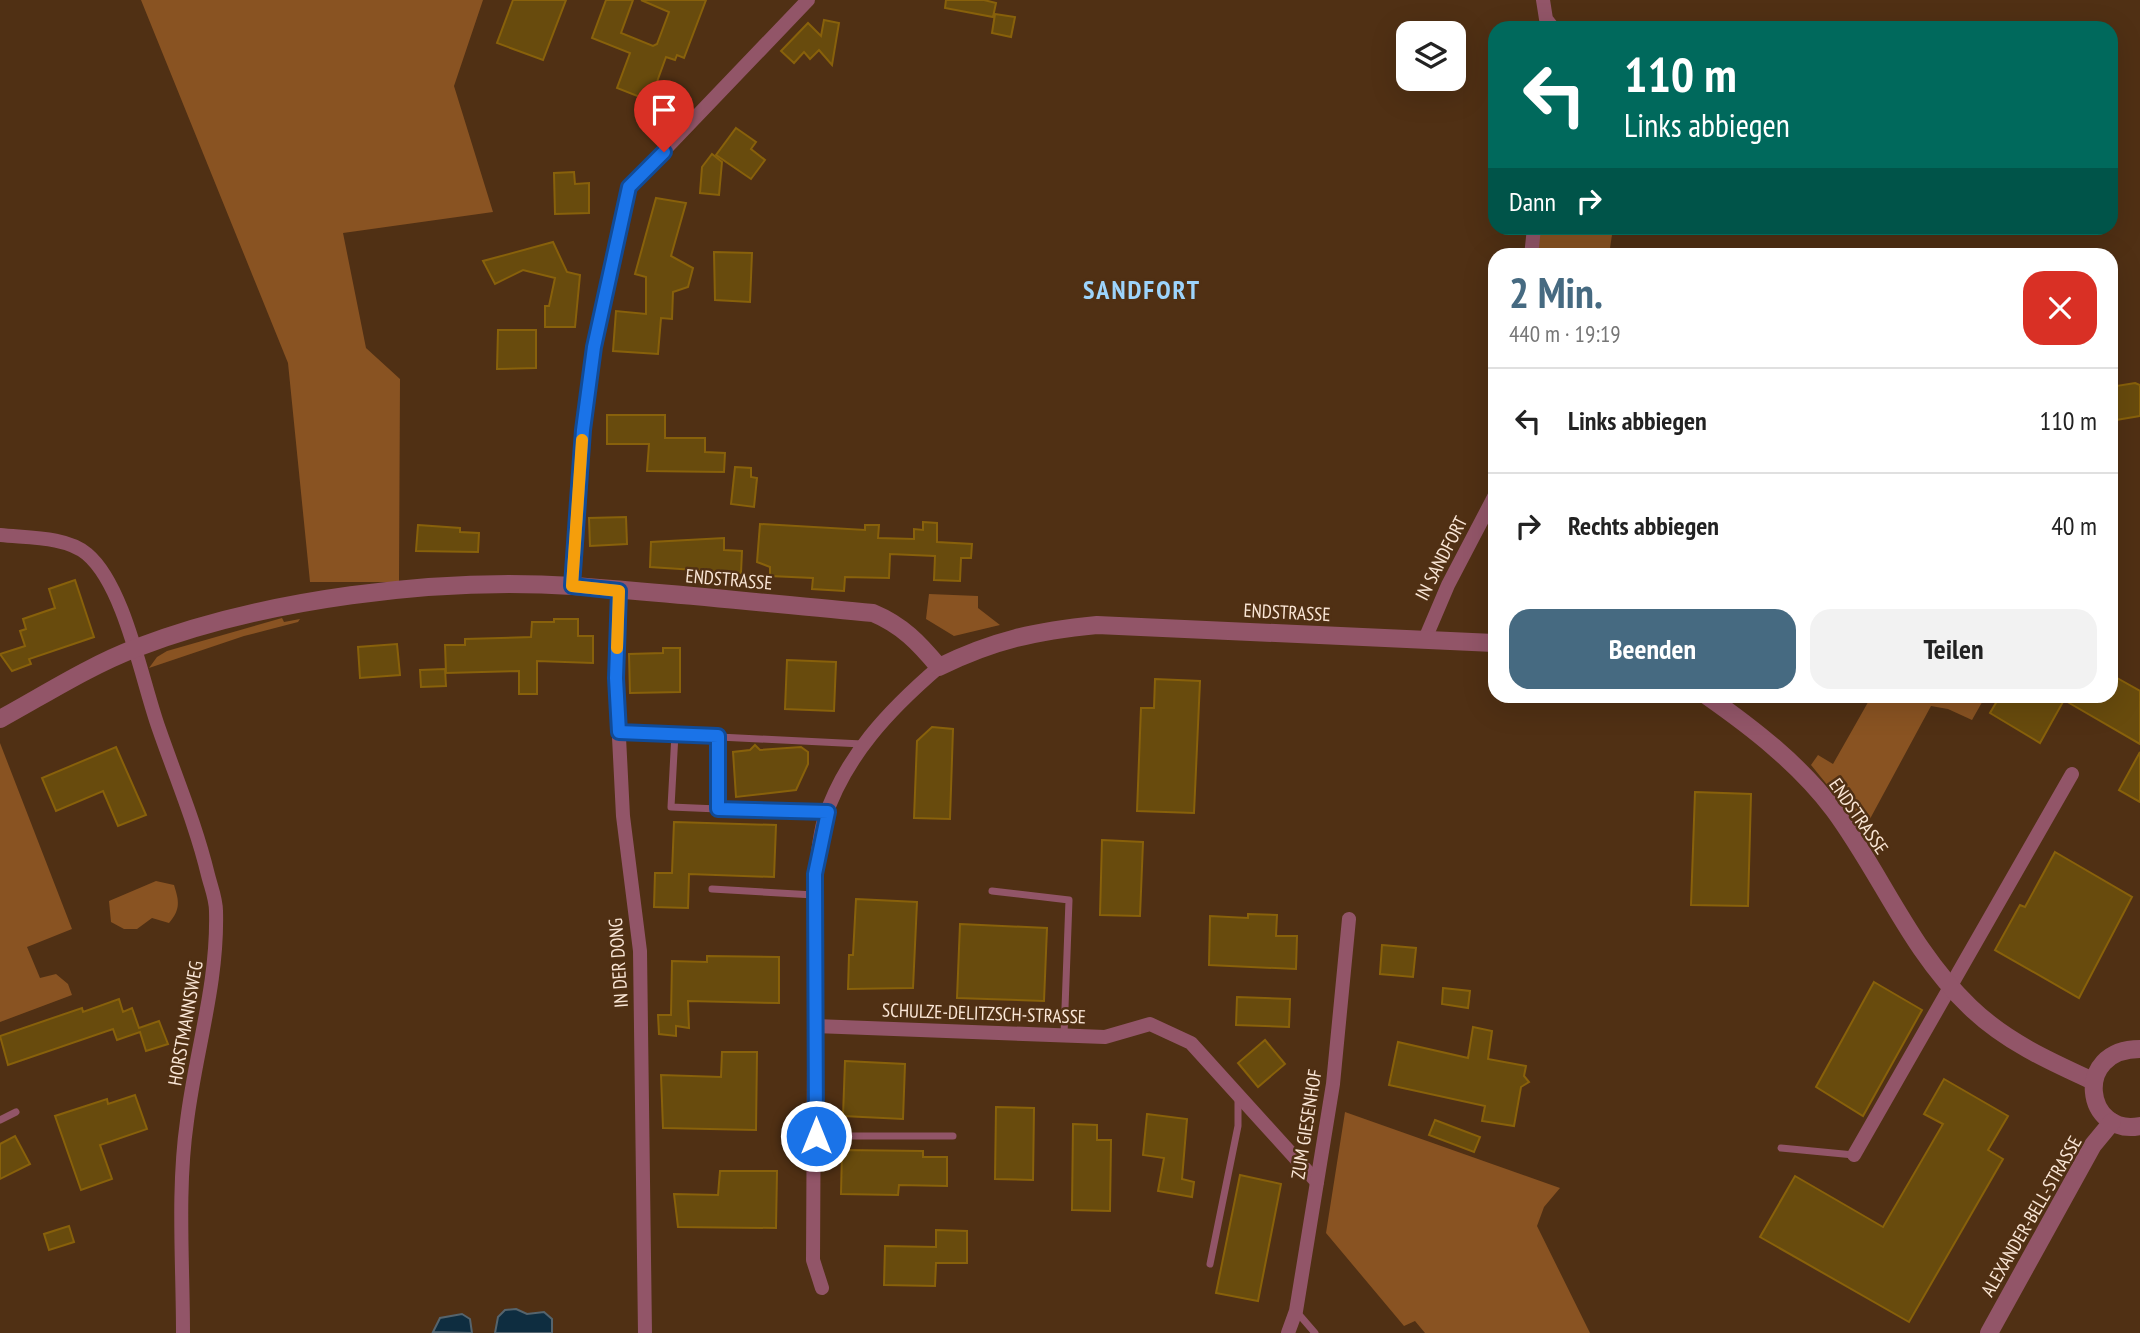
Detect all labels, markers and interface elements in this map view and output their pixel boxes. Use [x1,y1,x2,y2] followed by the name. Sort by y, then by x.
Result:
[1396,21,1466,91] map controls
[1396,21,1466,91] button: layers
[1624,42,1737,106] text: 110 m
[1509,49,1600,140] icon: left
[634,80,694,152] pin
[645,91,683,129] icon: arrive
[1624,104,1790,146] text: Links abbiegen
[1570,182,1608,220] icon: right
[1509,185,1556,218] text: Dann
[1509,265,1603,320] text: 2 Min.
[2023,271,2097,345] button: close
[1083,273,1201,306] district label: SANDFORT
[1509,319,1621,348] text: 440 m · 19:19
[1509,402,1547,440] icon: left
[1568,404,1707,437] text: Links abbiegen
[2039,404,2097,437] text: 110 m
[1509,507,1547,545] icon: right
[1568,509,1719,542] text: Rechts abbiegen
[2051,509,2097,542] text: 40 m
[1410,512,1473,604] street label: IN SANDFORT
[685,563,773,595] street label: ENDSTRASSE
[1243,598,1331,626] street label: ENDSTRASSE
[1509,609,1796,689] button: Beenden
[1810,609,2097,689] button: Teilen
[1824,773,1894,859] street label: ENDSTRASSE
[603,917,633,1009] street label: IN DER DONG
[162,959,208,1087] street label: HORSTMANNSWEG
[882,997,1086,1029] street label: SCHULZE-DELITZSCH-STRASSE
[1285,1067,1327,1181] street label: ZUM GIESENHOF
[779,1099,853,1173] position arrow
[1975,1131,2087,1301] street label: ALEXANDER-BELL-STRASSE

